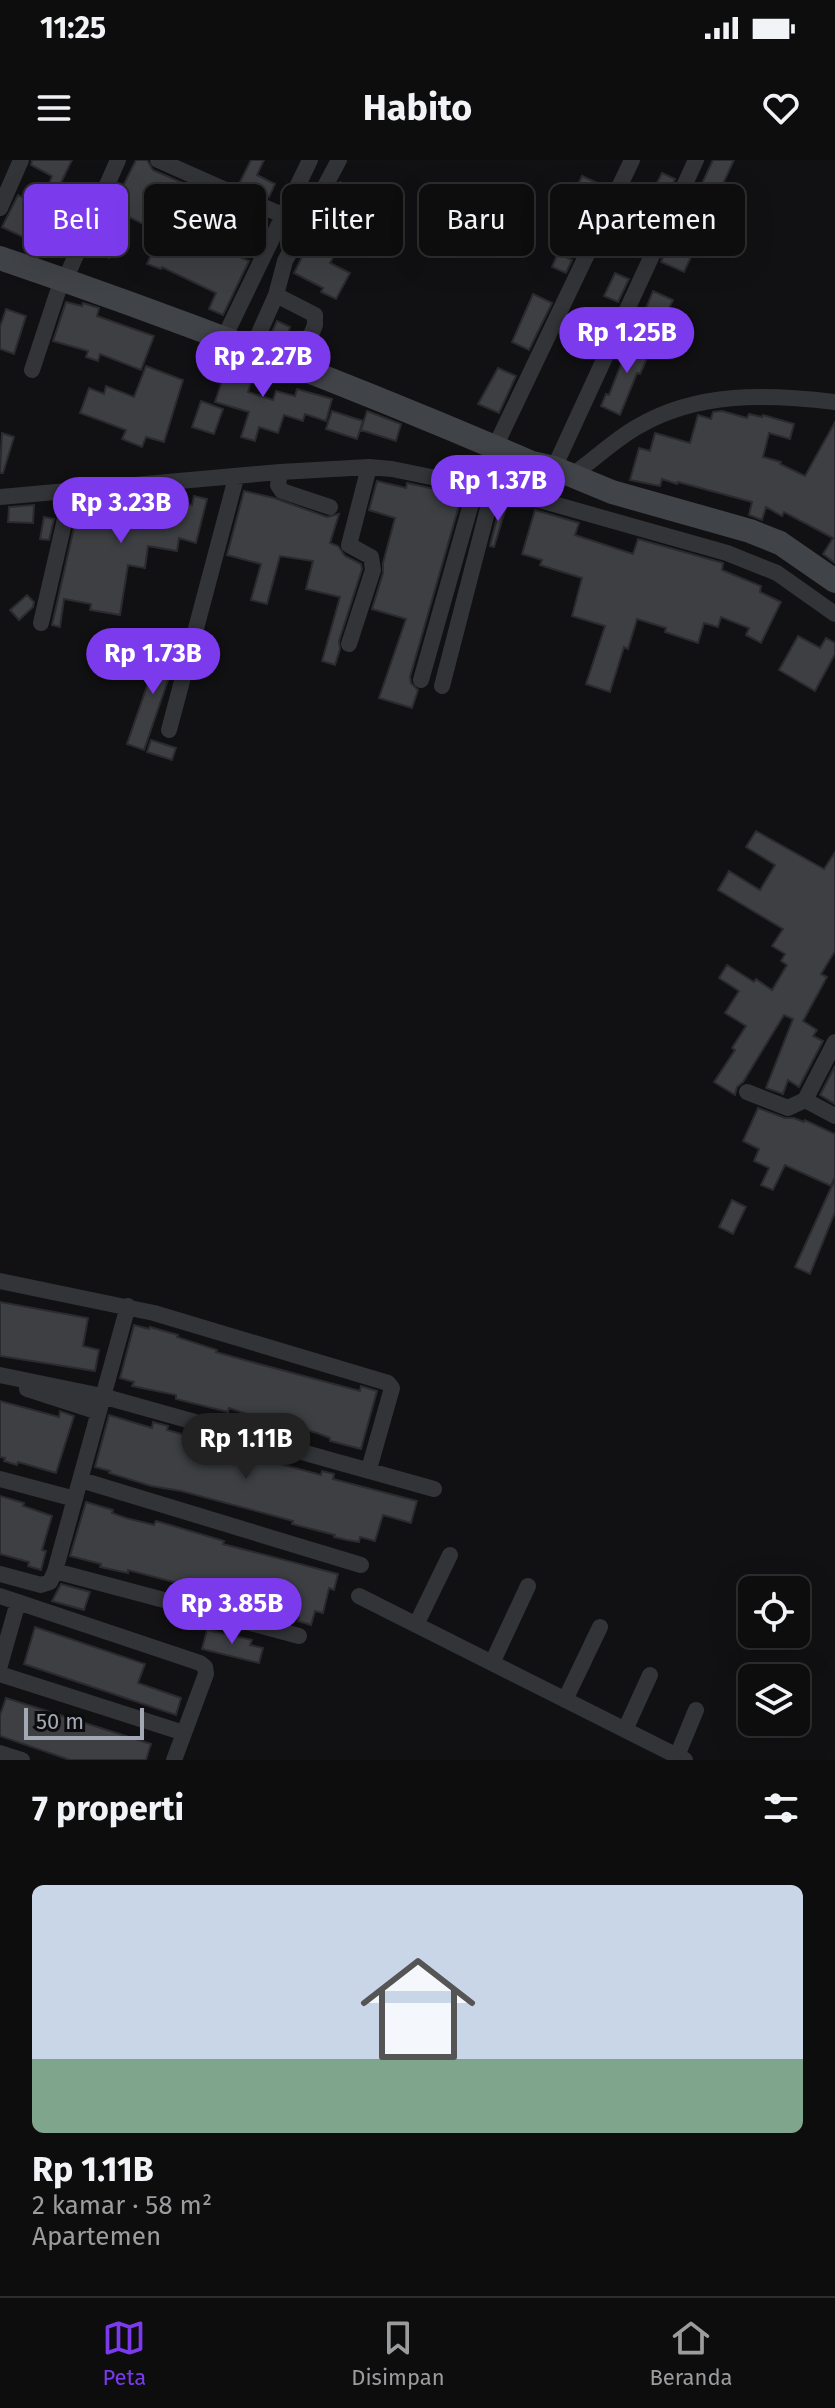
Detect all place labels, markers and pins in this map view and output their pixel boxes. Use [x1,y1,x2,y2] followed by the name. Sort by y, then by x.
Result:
[544,307,710,375] pin: Rp 1.25B
[180,331,346,399] pin: Rp 2.27B
[415,455,581,523] pin: Rp 1.37B
[38,477,204,545] pin: Rp 3.23B
[70,628,236,696] pin: Rp 1.73B
[163,1413,329,1481] pin: Rp 1.11B
[149,1578,315,1646] pin: Rp 3.85B

